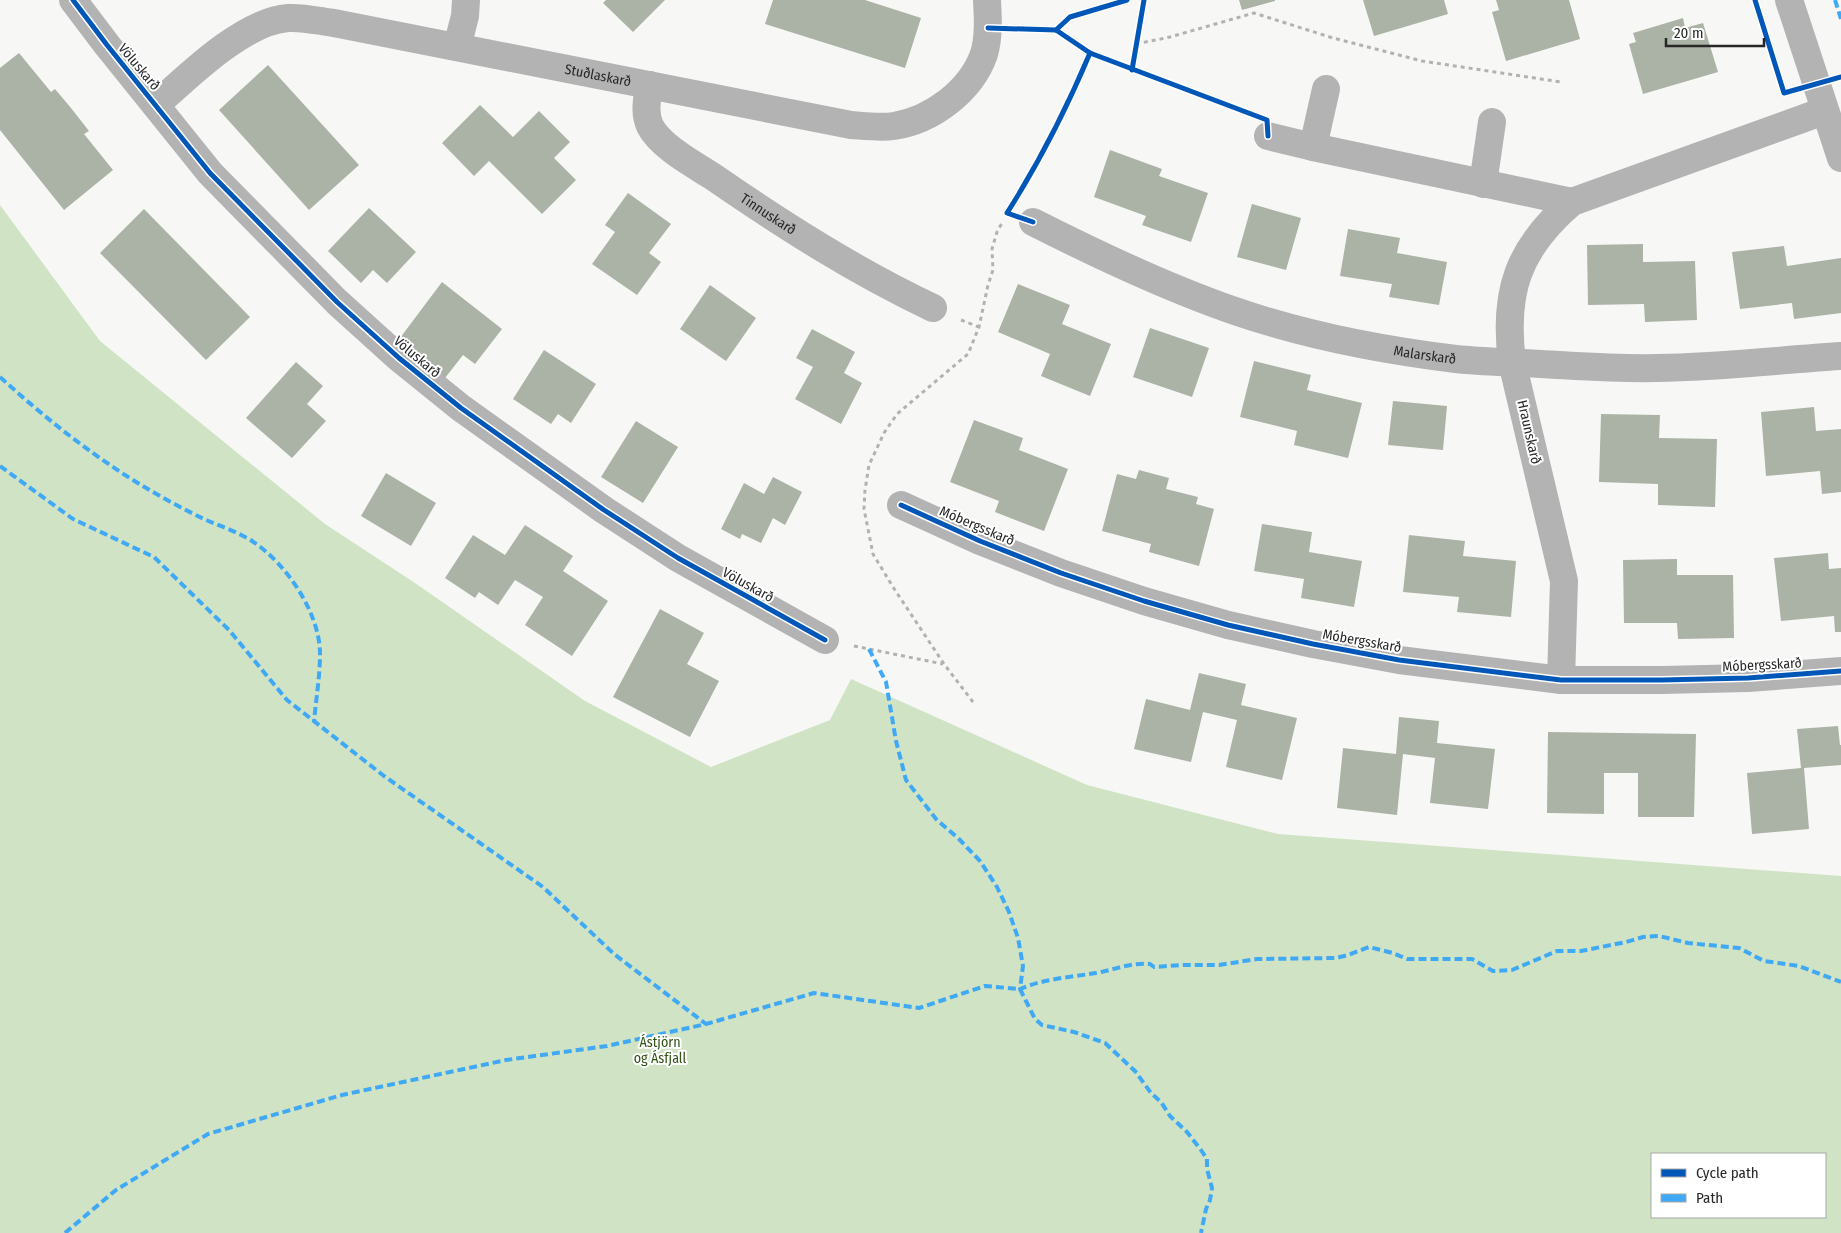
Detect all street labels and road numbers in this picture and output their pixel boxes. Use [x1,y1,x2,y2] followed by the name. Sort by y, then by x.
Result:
[114,40,164,94] street label: Völuskarð
[563,60,633,90] street label: Stuðlaskarð
[737,189,799,238] street label: Tinnuskarð
[390,332,444,382] street label: Völuskarð
[1392,342,1457,367] street label: Malarskarð
[1513,398,1545,466] street label: Hraunskarð
[937,503,1017,549] street label: Móbergsskarð
[719,564,777,606] street label: Völuskarð
[1321,626,1403,656] street label: Móbergsskarð
[1722,654,1802,676] street label: Móbergsskarð

